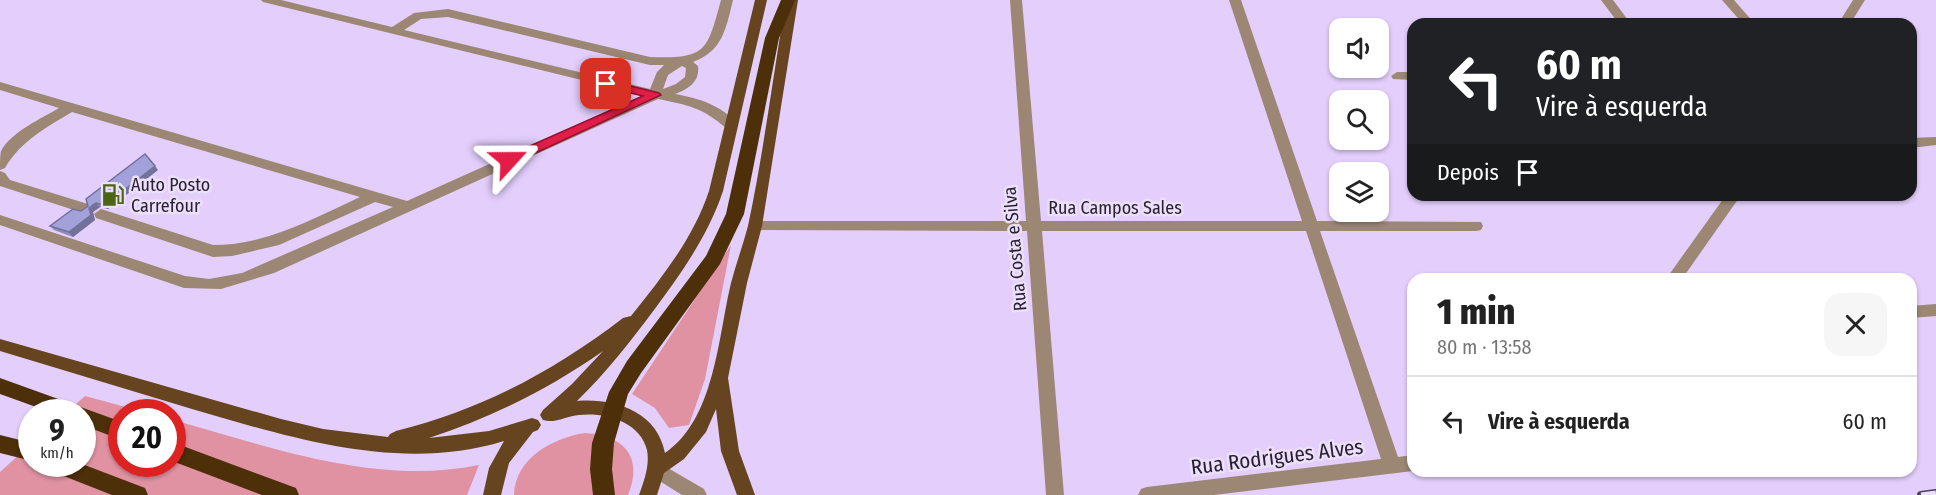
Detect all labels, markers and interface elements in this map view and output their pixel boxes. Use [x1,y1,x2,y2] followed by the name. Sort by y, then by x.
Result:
[1329,18,1389,222] map controls
[1329,18,1389,78] button: sound
[1536,40,1622,90] text: 60 m
[1437,42,1515,120] icon: left
[580,58,631,109] pin
[589,67,622,100] icon: arrive
[1329,90,1389,150] button: search
[1536,91,1708,123] text: Vire à esquerda
[477,128,541,192] position arrow
[1511,156,1544,189] icon: arrive
[1437,159,1499,186] text: Depois
[1329,162,1389,222] button: layers
[131,174,210,217] place label: Auto Posto Carrefour
[100,182,126,208] fuel station icon: Auto Posto Carrefour
[999,186,1031,312] street label: Rua Costa e Silva
[1048,197,1182,219] street label: Rua Campos Sales
[1437,290,1515,334] text: 1 min
[1824,293,1887,356] button: close
[1437,335,1531,359] text: 80 m · 13:58
[108,399,186,477] speed limit sign: 20
[1437,405,1470,438] icon: left
[1488,408,1630,435] text: Vire à esquerda
[1843,408,1887,435] text: 60 m
[49,413,65,449] text: 9
[1189,434,1365,480] street label: Rua Rodrigues Alves
[40,444,74,462] text: km/h

